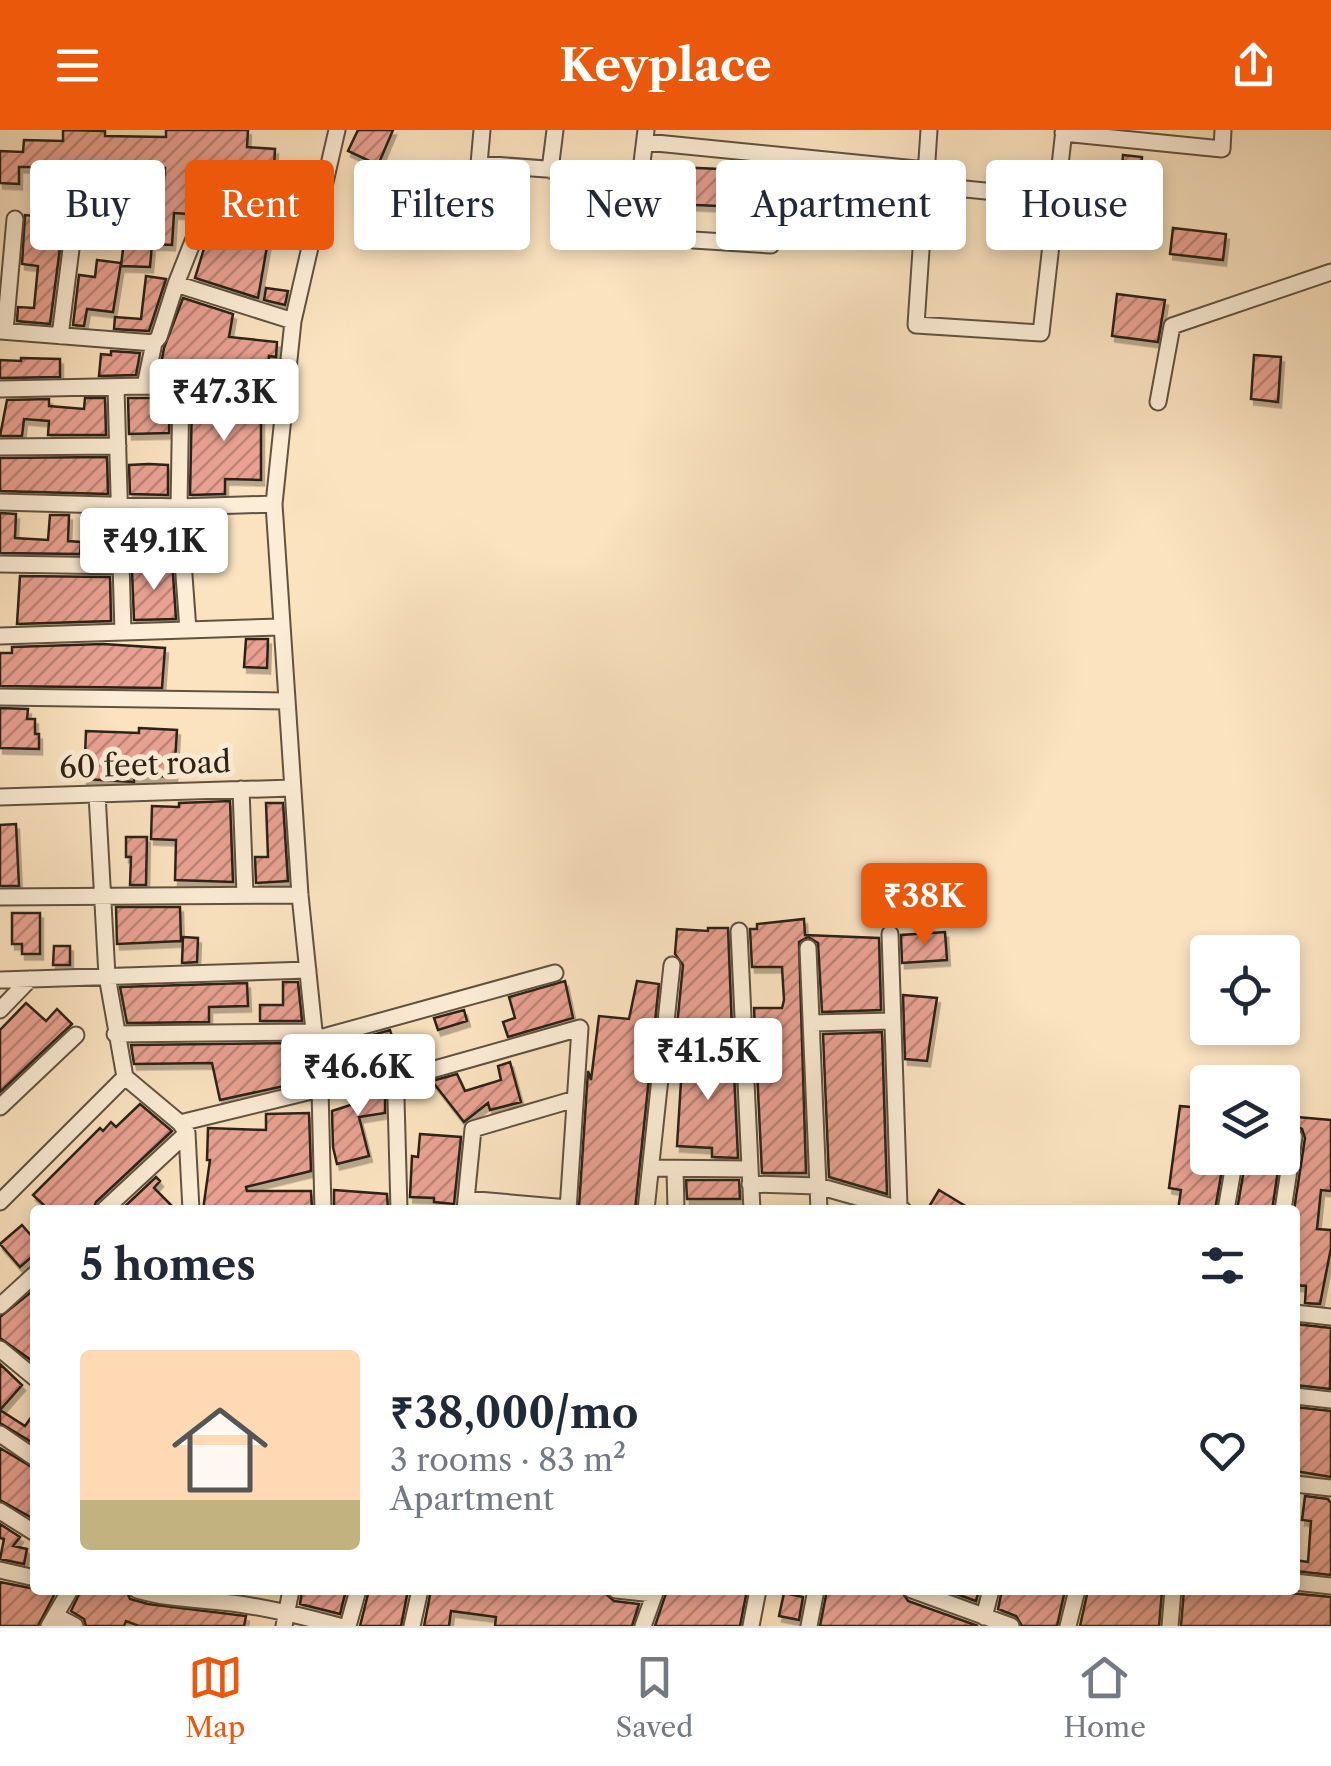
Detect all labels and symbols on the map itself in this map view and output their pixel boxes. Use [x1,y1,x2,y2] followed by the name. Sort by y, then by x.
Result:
[143,359,305,444] pin: ₹47.3K
[73,508,235,593] pin: ₹49.1K
[58,743,232,786] street label: 60 feet road
[865,863,983,948] pin: ₹38K
[627,1018,789,1103] pin: ₹41.5K
[277,1034,439,1119] pin: ₹46.6K

